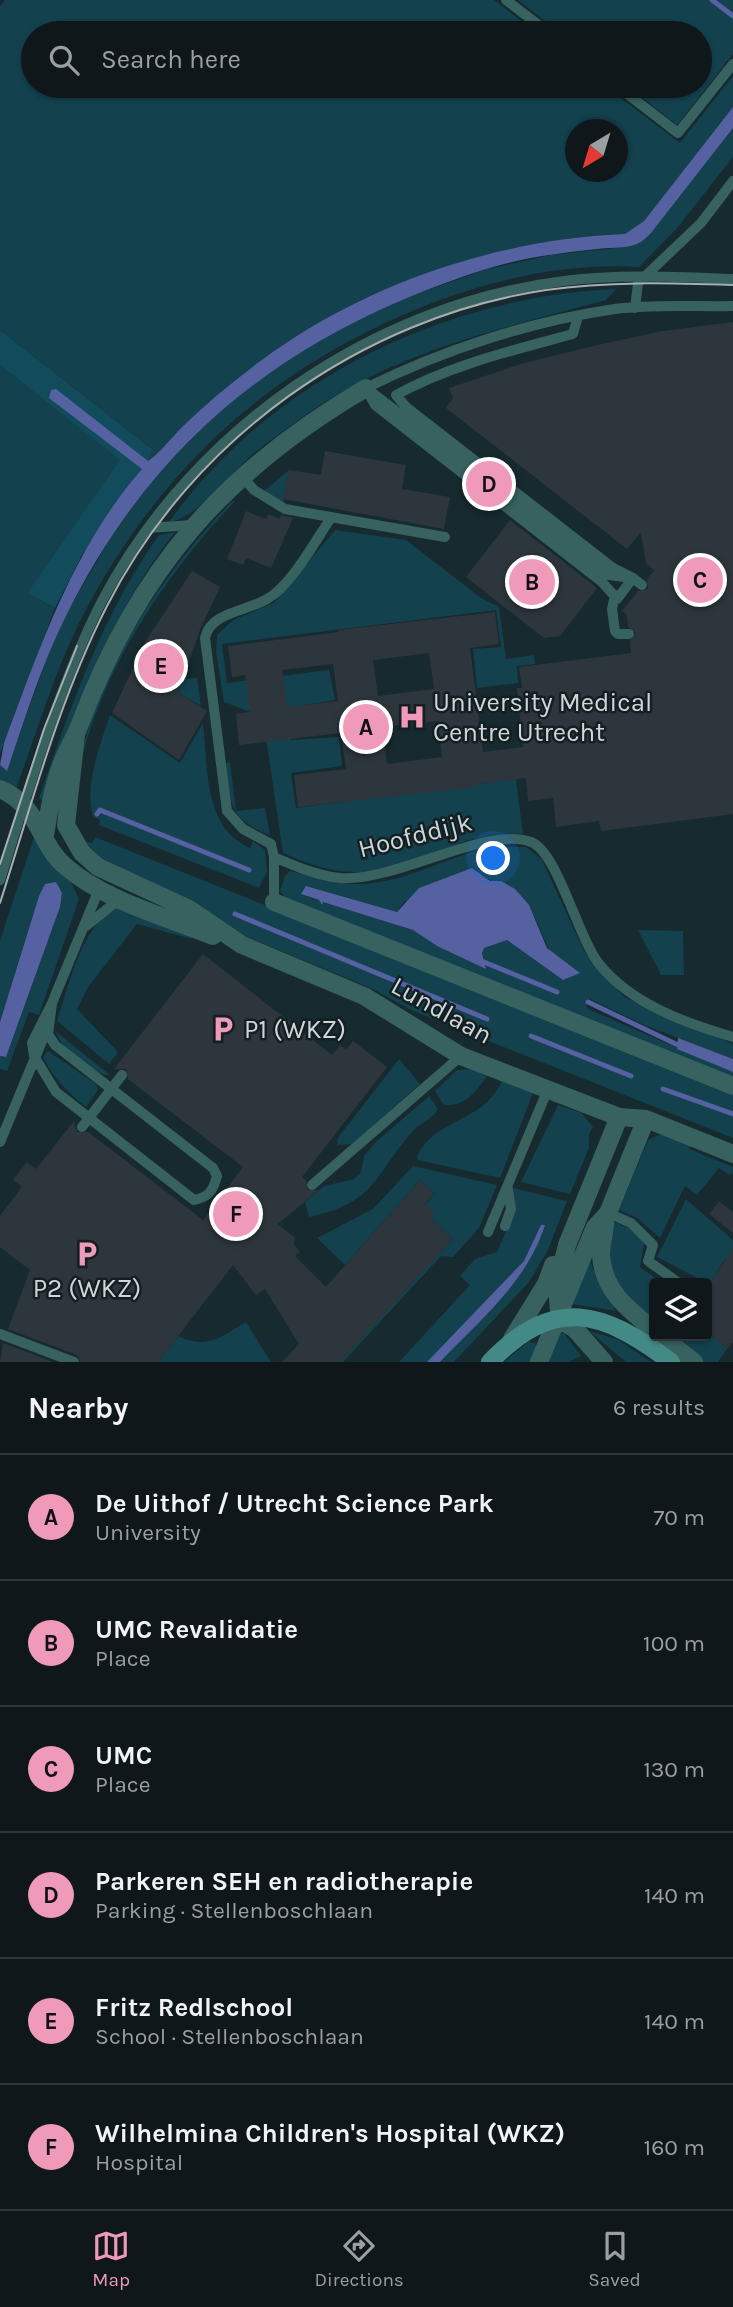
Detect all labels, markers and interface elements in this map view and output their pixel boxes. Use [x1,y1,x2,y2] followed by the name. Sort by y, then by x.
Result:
[21,21,712,98] search box
[45,41,83,79] icon: search
[101,44,241,75] text: Search here
[565,119,628,182] north arrow
[466,458,512,510] pin: D
[677,554,723,606] pin: C
[509,556,555,608] pin: B
[138,640,184,692] pin: E
[433,687,652,748] place label: University Medical Centre Utrecht
[343,701,389,753] pin: A
[397,702,427,732] hospital icon: University Medical Centre Utrecht
[355,806,475,865] street label: Hoofddijk
[476,841,510,875] your location
[386,970,498,1051] street label: Lundlaan
[208,1014,238,1044] parking icon: P1 (WKZ)
[244,1014,346,1045] place label: P1 (WKZ)
[213,1188,259,1240] pin: F
[72,1239,102,1269] parking icon: P2 (WKZ)
[33,1273,141,1304] place label: P2 (WKZ)
[649,1278,712,1341] map controls
[649,1278,712,1341] button: layers
[28,1390,128,1426] text: Nearby
[613,1394,705,1421] text: 6 results
[95,1488,494,1519] text: De Uithof / Utrecht Science Park
[44,1504,58,1531] text: A
[654,1504,705,1531] text: 70 m
[95,1519,201,1546] text: University
[95,1614,298,1645] text: UMC Revalidatie
[44,1630,58,1657] text: B
[643,1630,705,1657] text: 100 m
[95,1645,151,1672] text: Place
[95,1740,152,1771] text: UMC
[44,1756,58,1783] text: C
[643,1756,705,1783] text: 130 m
[95,1771,151,1798] text: Place
[95,1866,473,1897] text: Parkeren SEH en radiotherapie
[43,1882,59,1909] text: D
[644,1882,705,1909] text: 140 m
[95,1897,373,1924] text: Parking · Stellenboschlaan
[95,1992,293,2023] text: Fritz Redlschool
[44,2008,58,2035] text: E
[644,2008,705,2035] text: 140 m
[95,2023,364,2050] text: School · Stellenboschlaan
[95,2118,565,2149] text: Wilhelmina Children's Hospital (WKZ)
[45,2134,57,2161] text: F
[644,2134,705,2161] text: 160 m
[95,2149,183,2176] text: Hospital
[92,2227,130,2291] tab: Map
[315,2227,404,2291] tab: Directions
[588,2227,641,2291] tab: Saved

